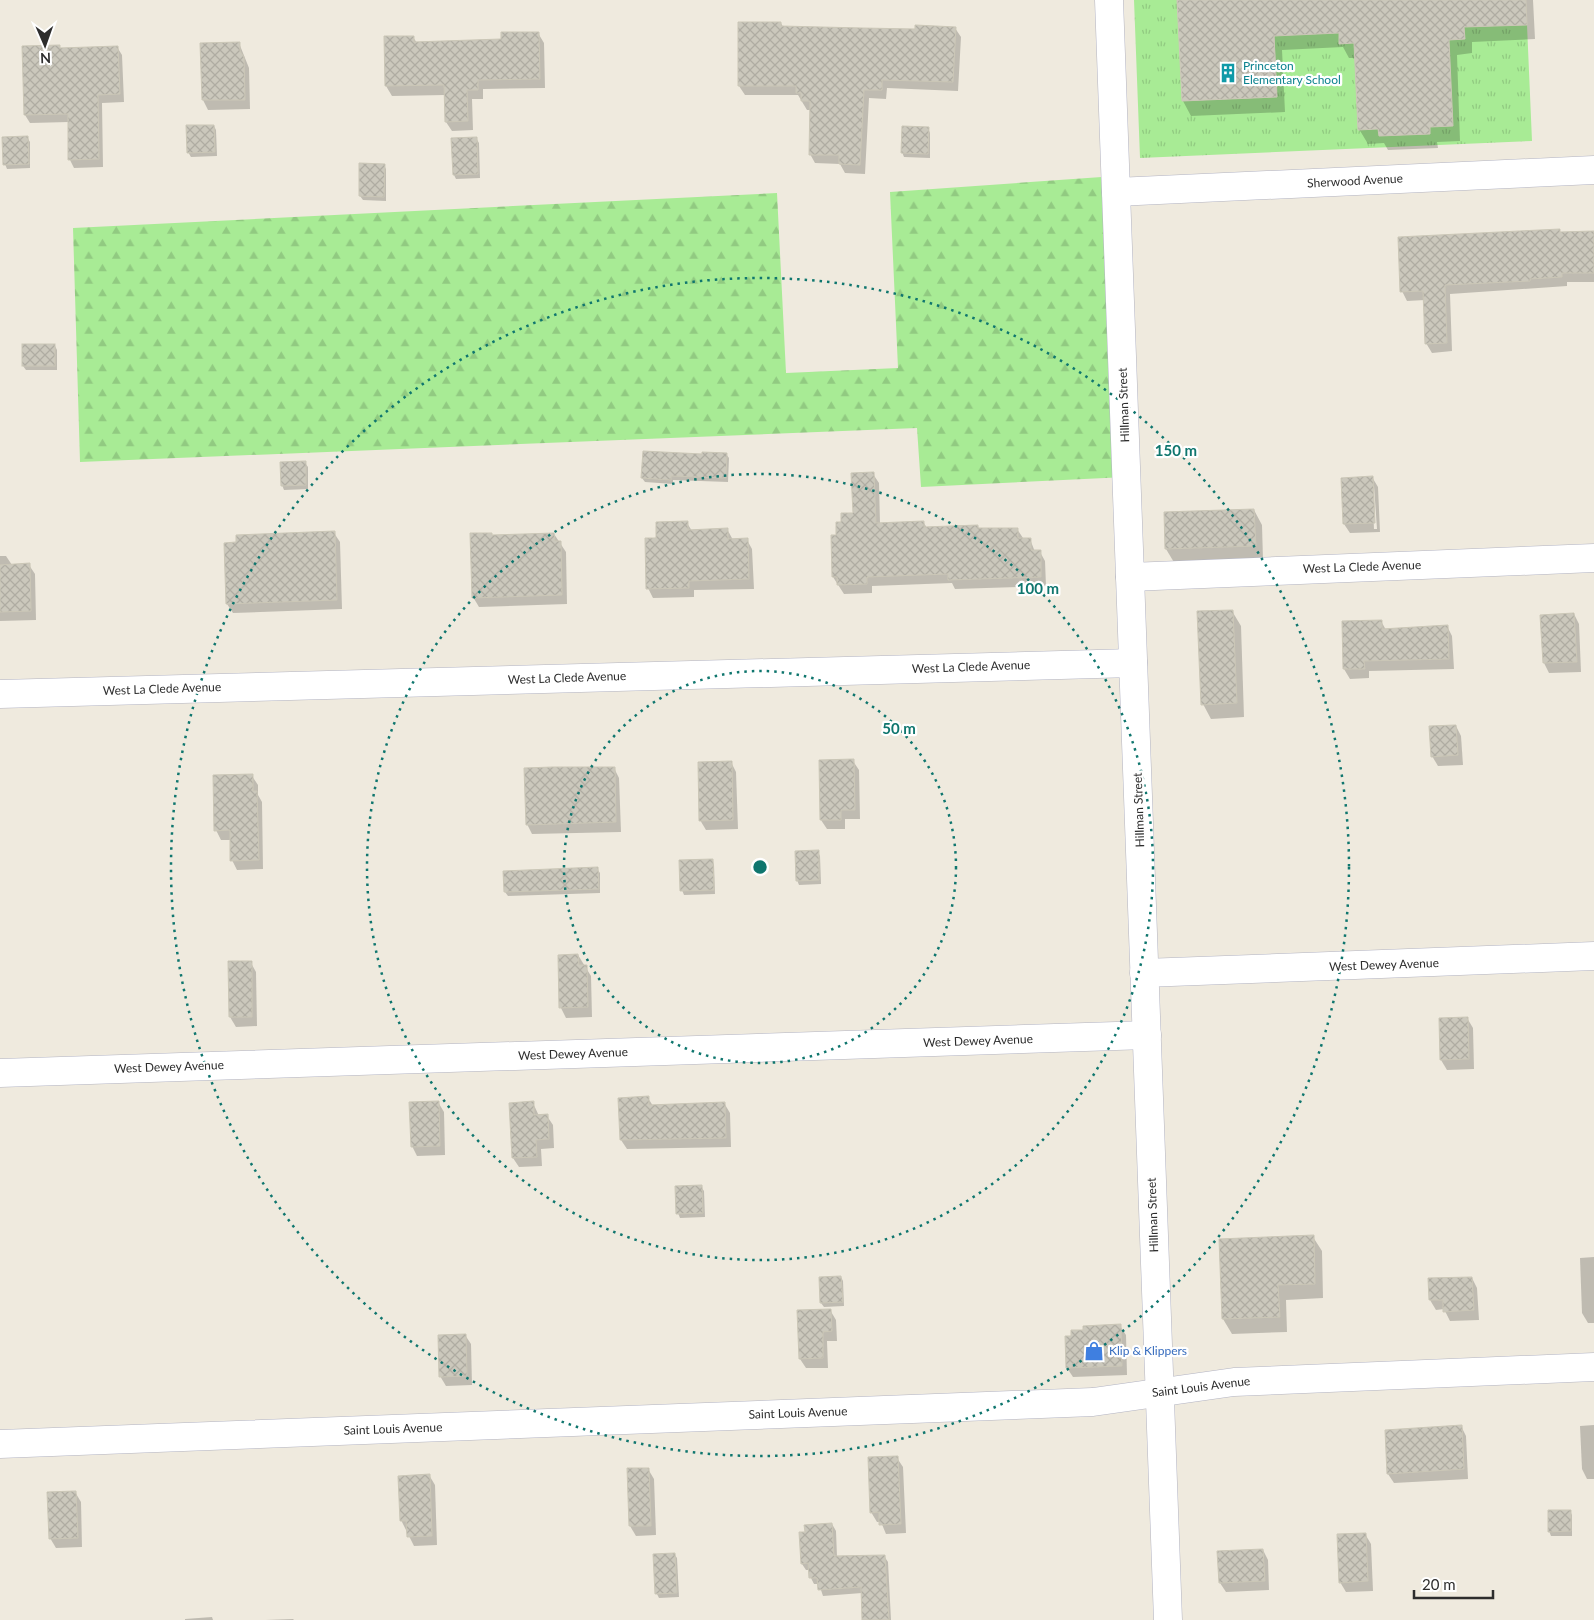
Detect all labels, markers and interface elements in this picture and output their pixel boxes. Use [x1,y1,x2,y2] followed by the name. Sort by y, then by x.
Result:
[20,20,70,70] north arrow
[40,50,51,67] text: N
[1243,58,1341,87] place label: Princeton Elementary School
[1217,62,1239,84] building icon: Princeton Elementary School
[1307,171,1403,190] street label: Sherwood Avenue
[1115,367,1132,443] street label: Hillman Street
[1155,441,1197,459] text: 150 m
[1303,557,1421,576] street label: West La Clede Avenue
[1017,579,1059,597] text: 100 m
[912,657,1030,676] street label: West La Clede Avenue
[508,668,626,687] street label: West La Clede Avenue
[103,679,221,698] street label: West La Clede Avenue
[882,719,916,737] text: 50 m
[1130,772,1147,848] street label: Hillman Street
[751,858,769,876] centre of rings
[1329,955,1439,974] street label: West Dewey Avenue
[923,1031,1033,1050] street label: West Dewey Avenue
[518,1044,628,1063] street label: West Dewey Avenue
[114,1057,224,1076] street label: West Dewey Avenue
[1144,1177,1161,1253] street label: Hillman Street
[1083,1340,1105,1362] shop icon: Klip & Klippers
[1109,1343,1187,1358] place label: Klip & Klippers
[1151,1373,1251,1400] street label: Saint Louis Avenue
[748,1403,848,1422] street label: Saint Louis Avenue
[343,1419,443,1438] street label: Saint Louis Avenue
[1414,1568,1493,1600] scale bar
[1422,1575,1456,1593] text: 20 m

